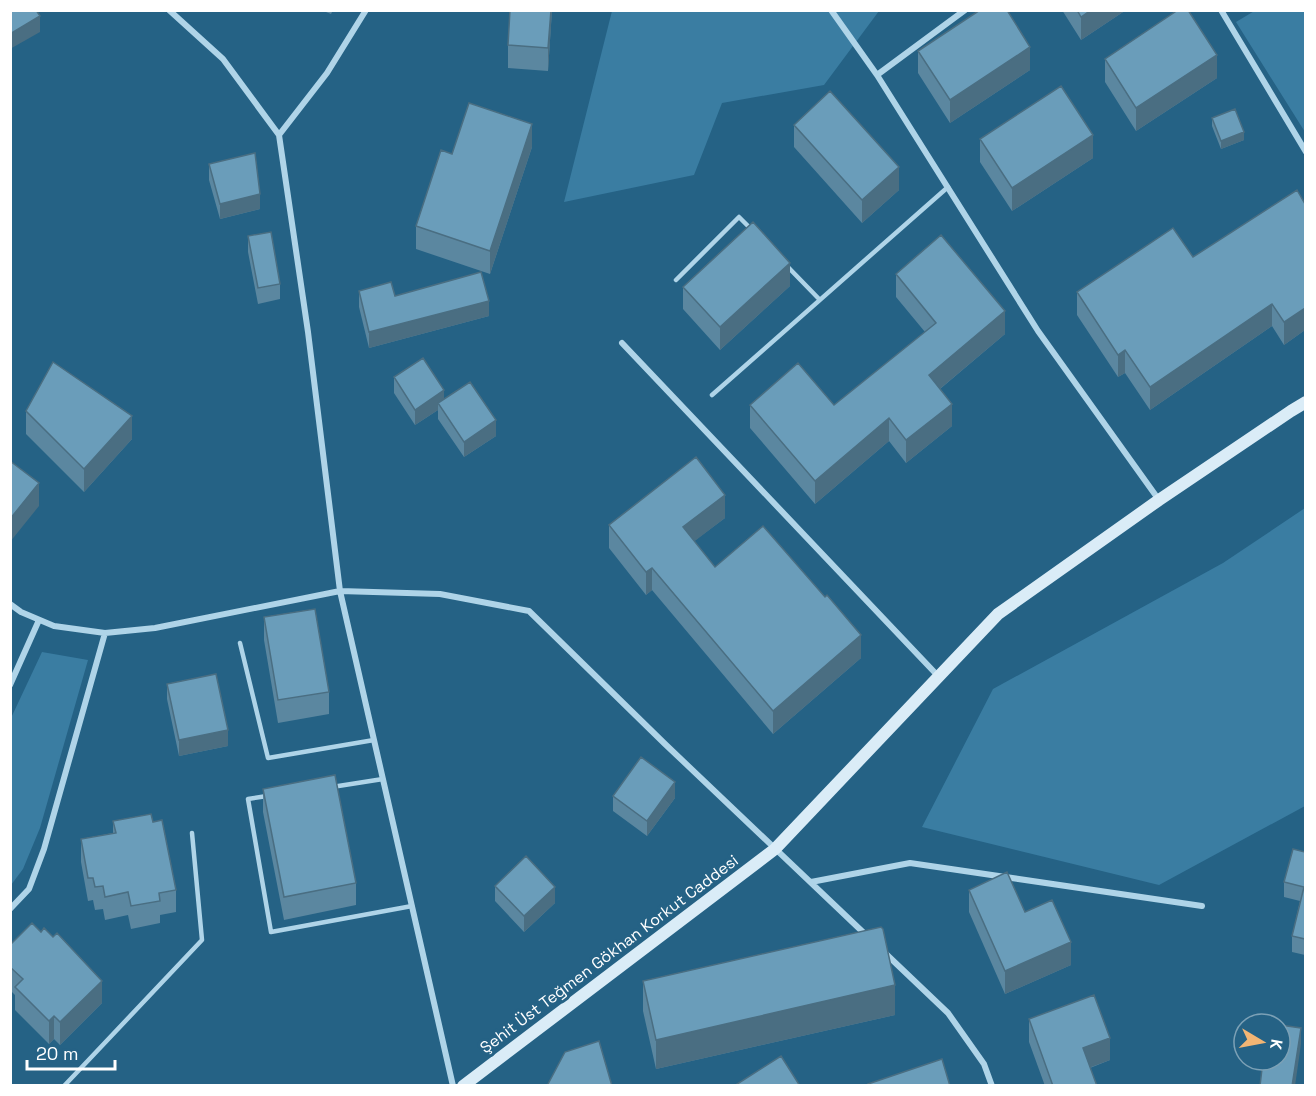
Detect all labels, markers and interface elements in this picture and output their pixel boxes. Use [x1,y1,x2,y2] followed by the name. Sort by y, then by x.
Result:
[476,850,742,1058] street label: Şehit Üst Teğmen Gökhan Korkut Caddesi
[1232,1012,1292,1072] north arrow
[27,1033,116,1071] scale bar
[1265,1038,1287,1051] text: K
[36,1042,79,1065] text: 20 m

